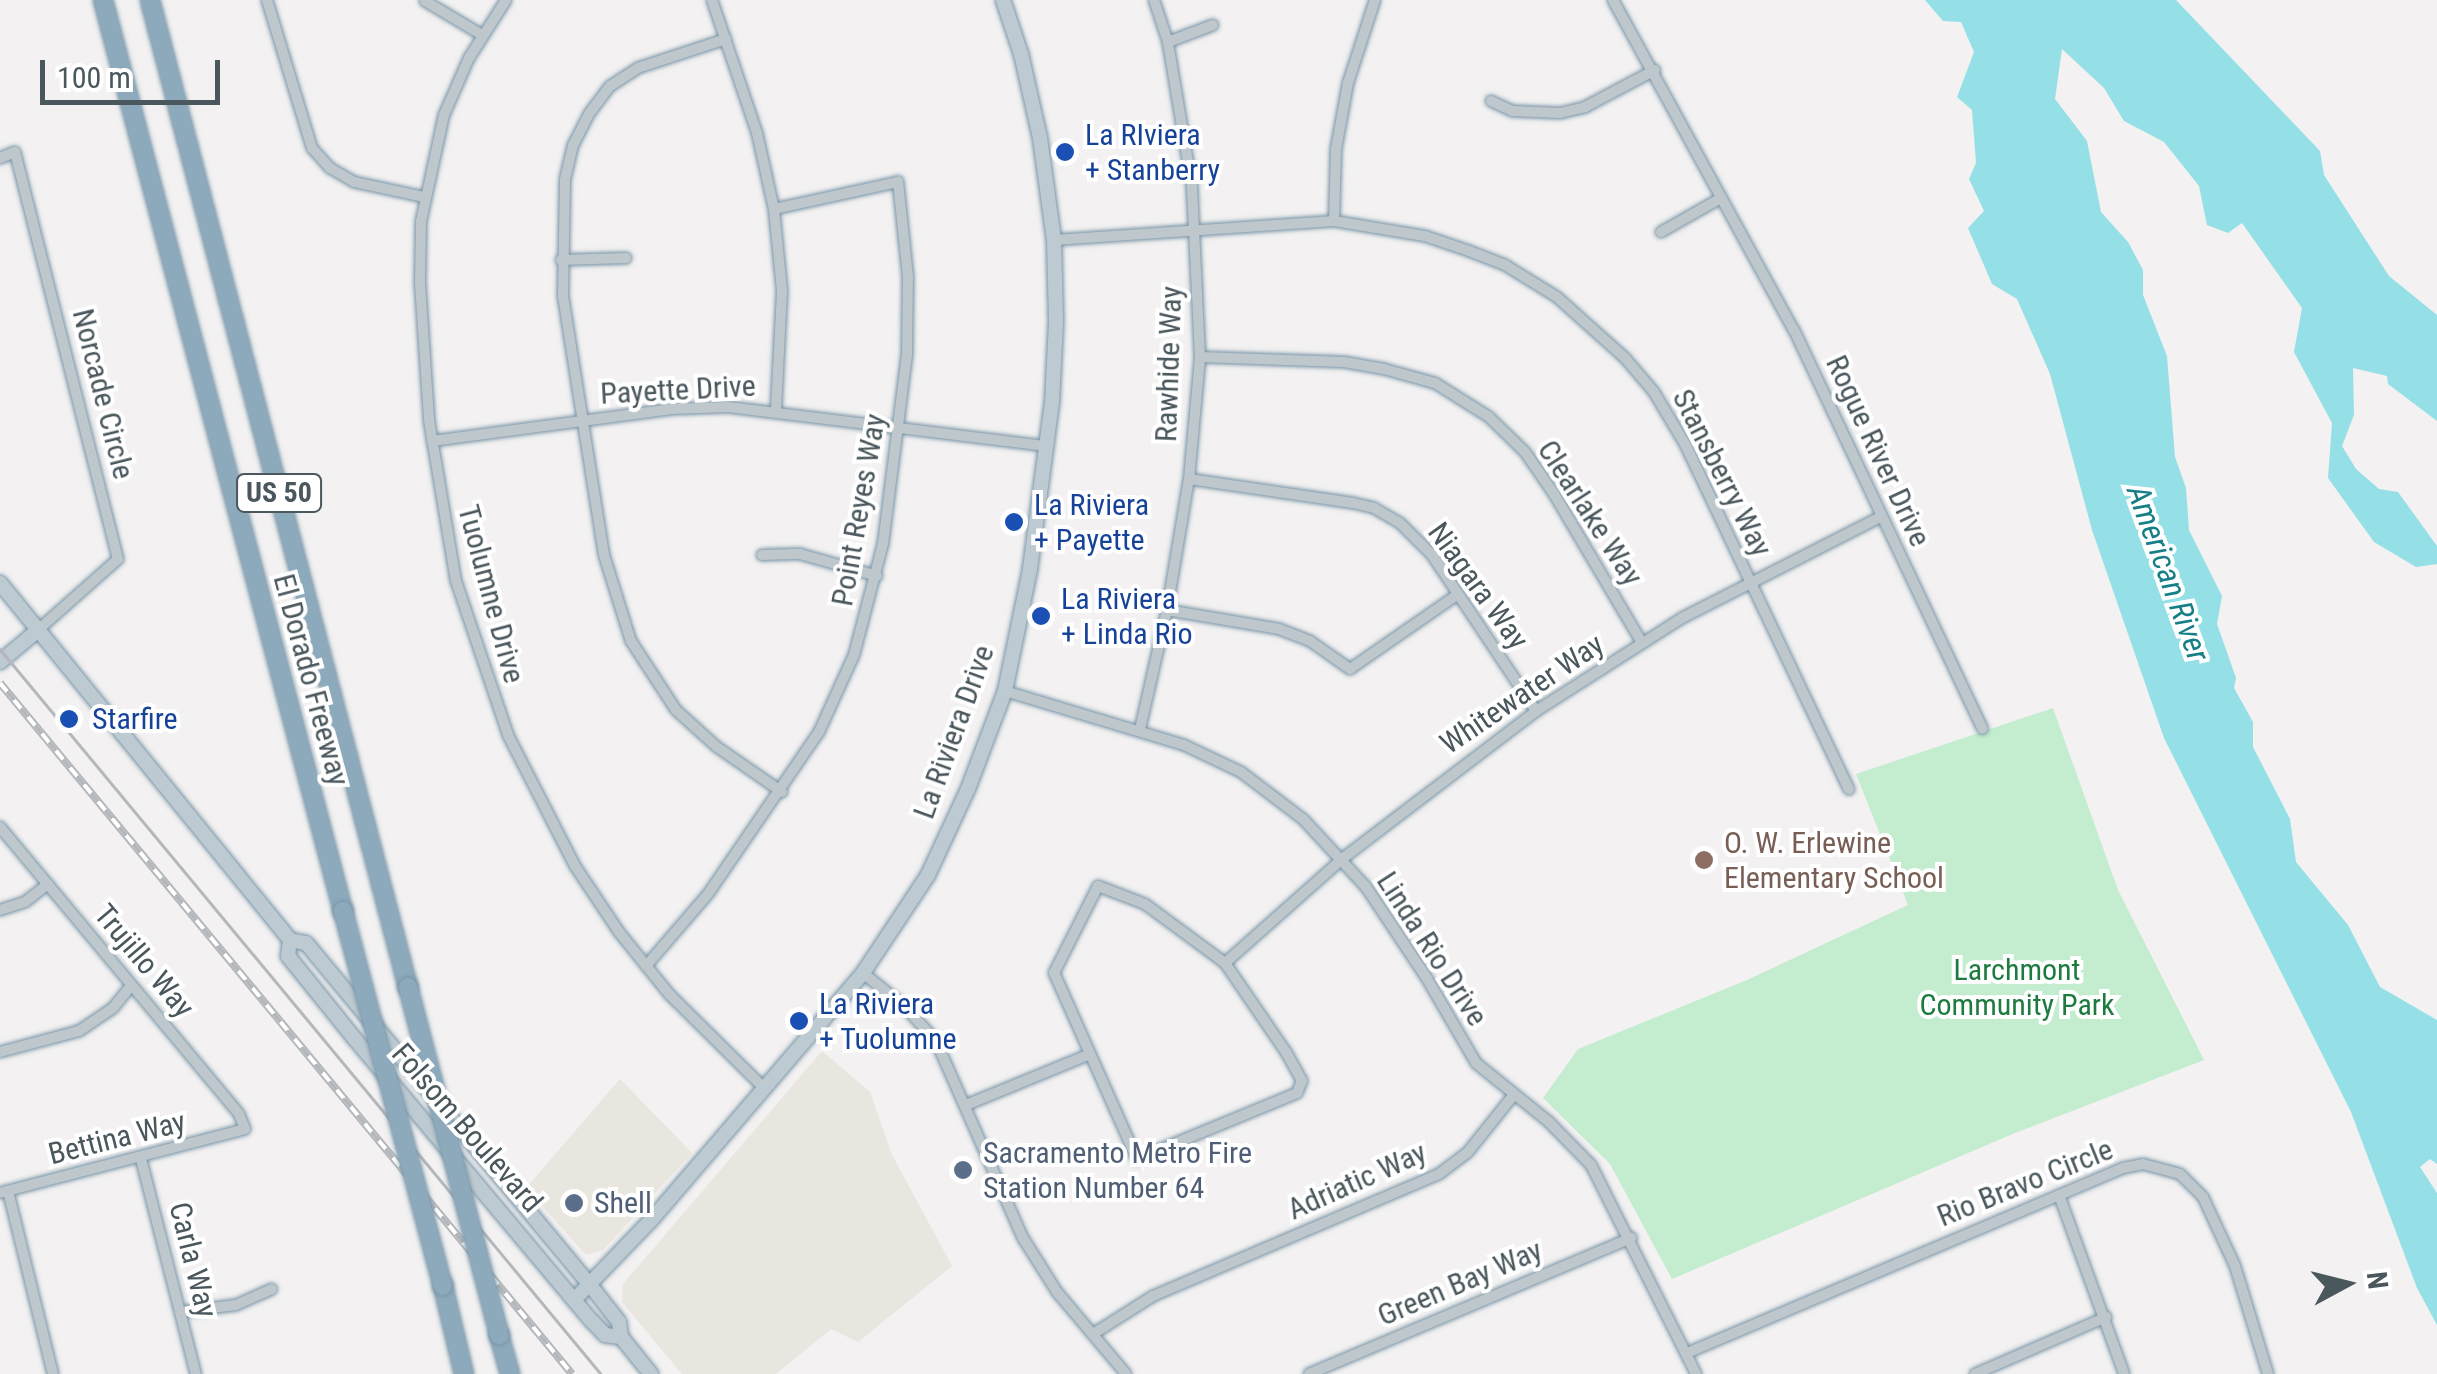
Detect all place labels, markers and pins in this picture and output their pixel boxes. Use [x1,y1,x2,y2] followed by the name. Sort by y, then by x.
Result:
[1085,117,1220,188] place label: La RIviera + Stanberry
[1054,141,1076,163] marker: La RIviera + Stanberry
[1034,487,1149,558] place label: La Riviera + Payette
[1003,511,1025,533] marker: La Riviera + Payette
[1061,581,1192,652] place label: La Riviera + Linda Rio
[1030,605,1052,627] marker: La Riviera + Linda Rio
[92,701,178,737] place label: Starfire
[56,706,82,732] marker: Starfire
[1724,825,1944,896] place label: O. W. Erlewine Elementary School
[1693,849,1715,871] marker: O. W. Erlewine Elementary School
[819,986,957,1056] place label: La Riviera + Tuolumne
[788,1010,810,1032] marker: La Riviera + Tuolumne
[983,1135,1252,1206] place label: Sacramento Metro Fire Station Number 64
[952,1159,974,1181] marker: Sacramento Metro Fire Station Number 64
[594,1185,652,1221] place label: Shell
[563,1192,585,1214] marker: Shell

